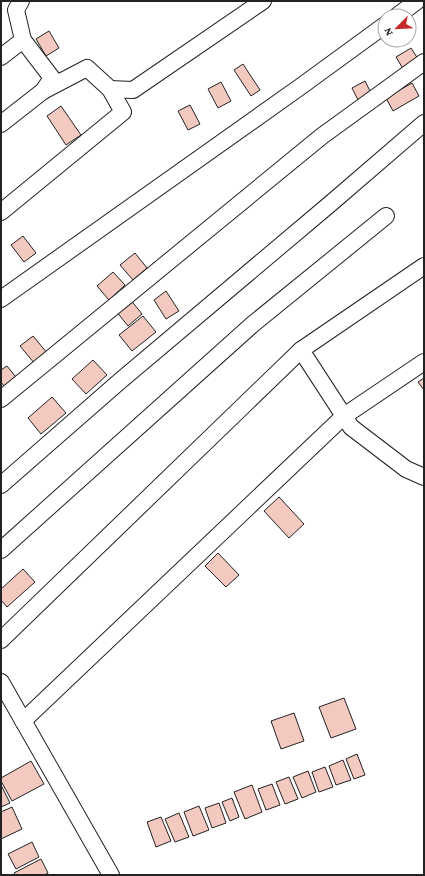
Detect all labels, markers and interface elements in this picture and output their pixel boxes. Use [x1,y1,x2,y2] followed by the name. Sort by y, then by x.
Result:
[377,8,417,48] north arrow
[381,26,395,38] text: N

